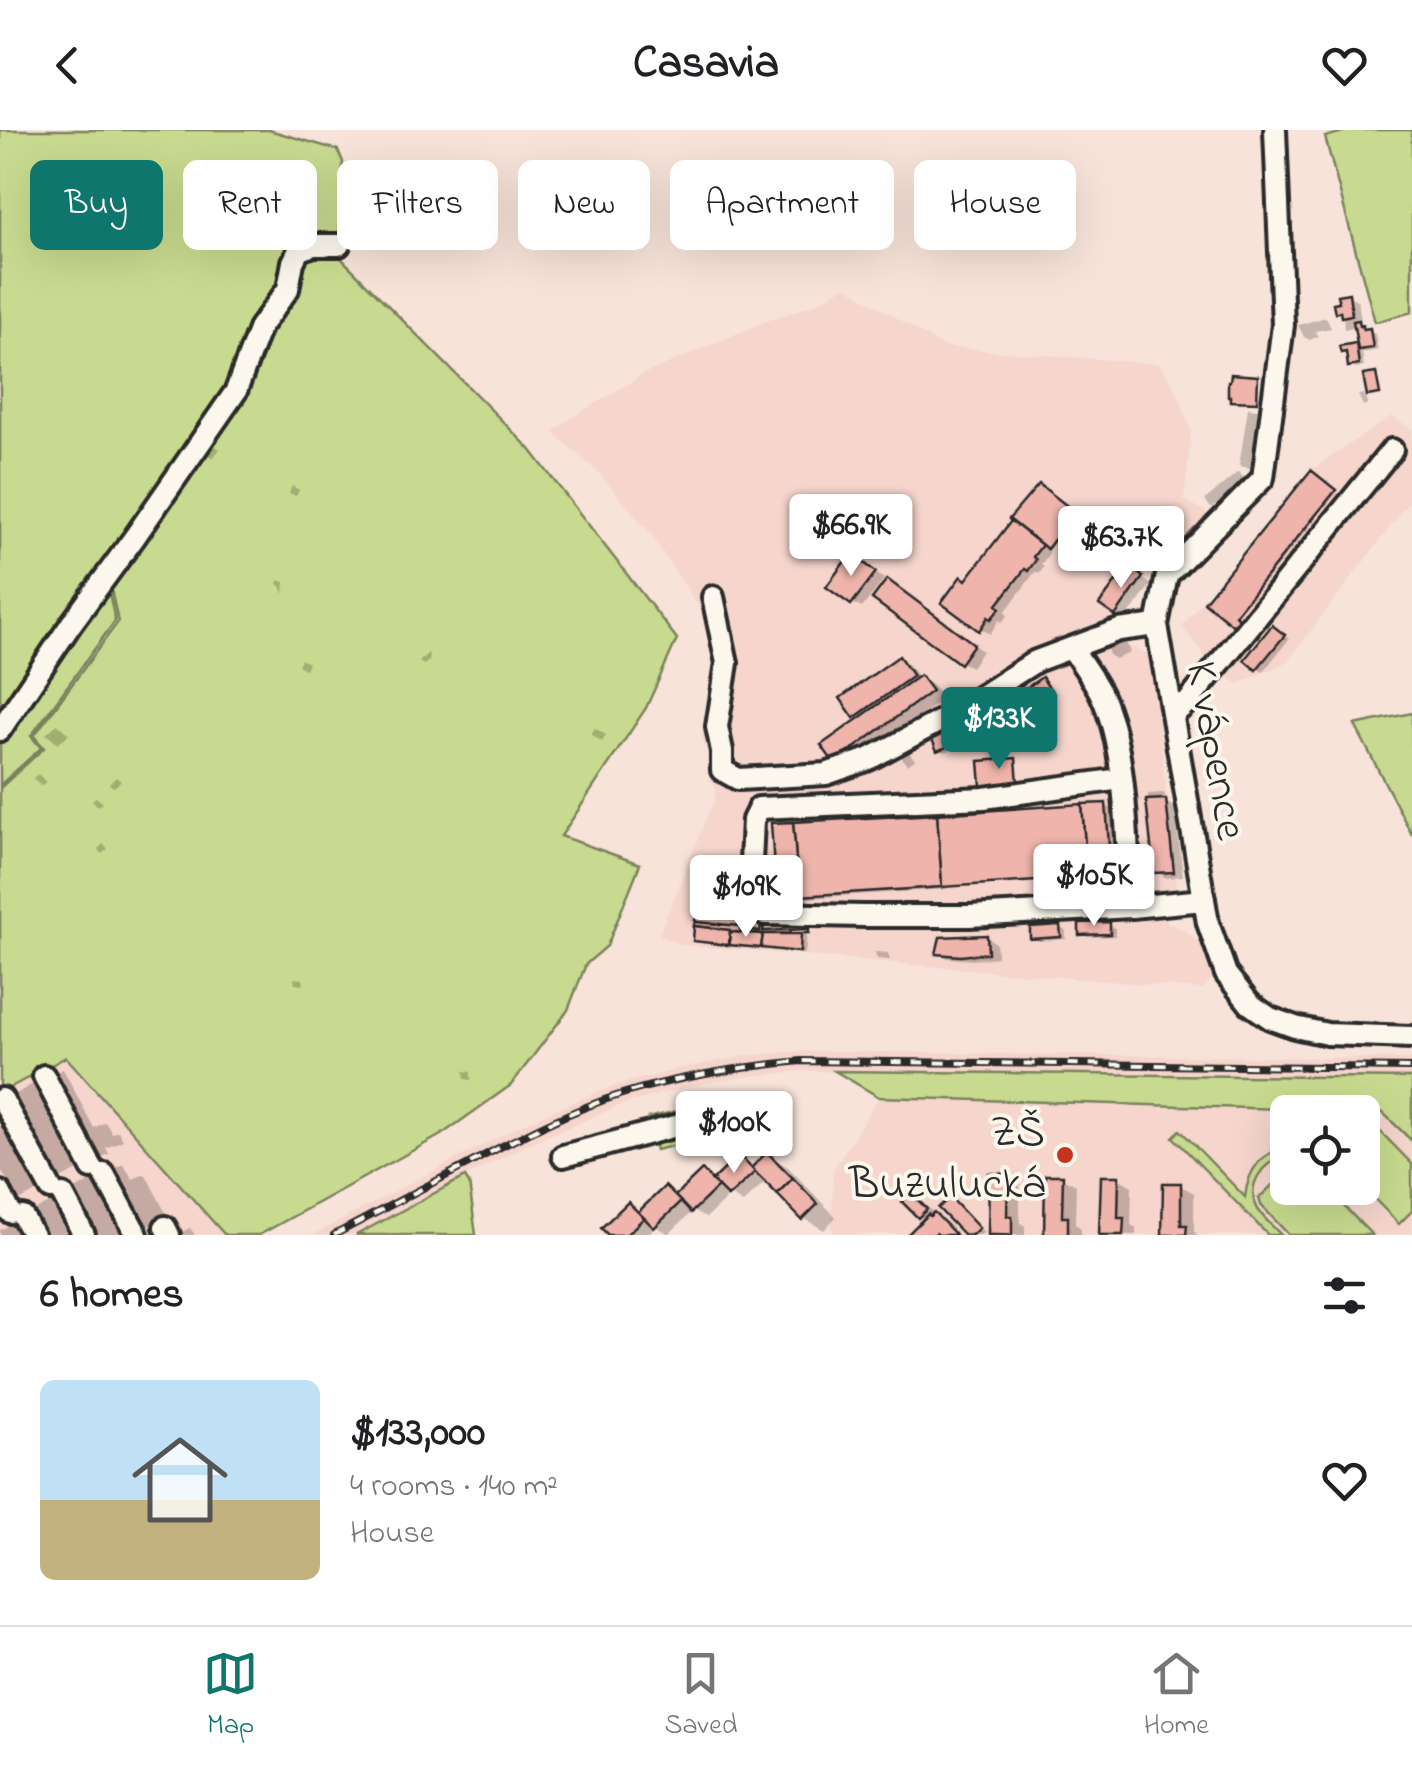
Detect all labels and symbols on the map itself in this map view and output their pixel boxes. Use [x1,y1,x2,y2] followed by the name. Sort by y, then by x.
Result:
[770,494,932,579] pin: $66.9K
[1040,506,1202,591] pin: $63.7K
[1166,656,1262,846] street label: K vápence
[929,687,1069,772] pin: $133K
[1024,844,1164,929] pin: $105K
[676,855,816,940] pin: $109K
[664,1091,804,1176] pin: $100K
[848,1101,1045,1219] place label: ZŠ Buzulucká
[1054,1144,1076,1166] marker: ZŠ Buzulucká

